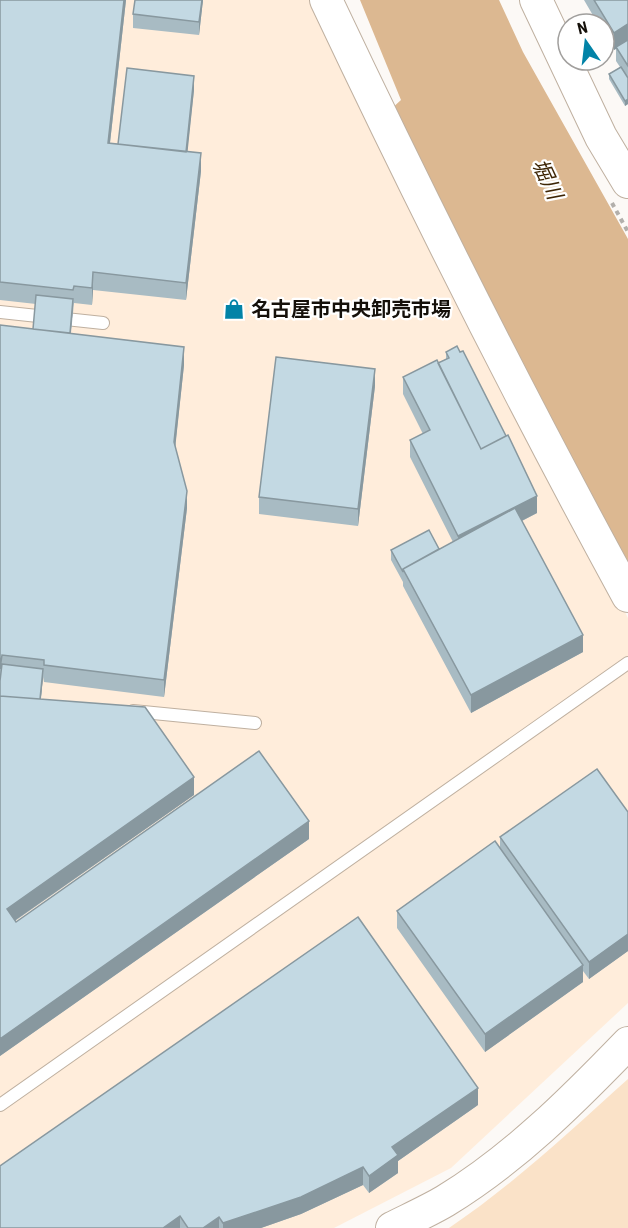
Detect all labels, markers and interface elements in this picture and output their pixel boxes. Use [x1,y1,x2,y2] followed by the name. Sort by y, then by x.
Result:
[556,12,616,72] north arrow
[575,18,590,38] text: N
[527,155,568,205] water label: 堀川
[222,297,246,321] shop icon: 名古屋市中央卸売市場
[251,297,451,321] place label: 名古屋市中央卸売市場

